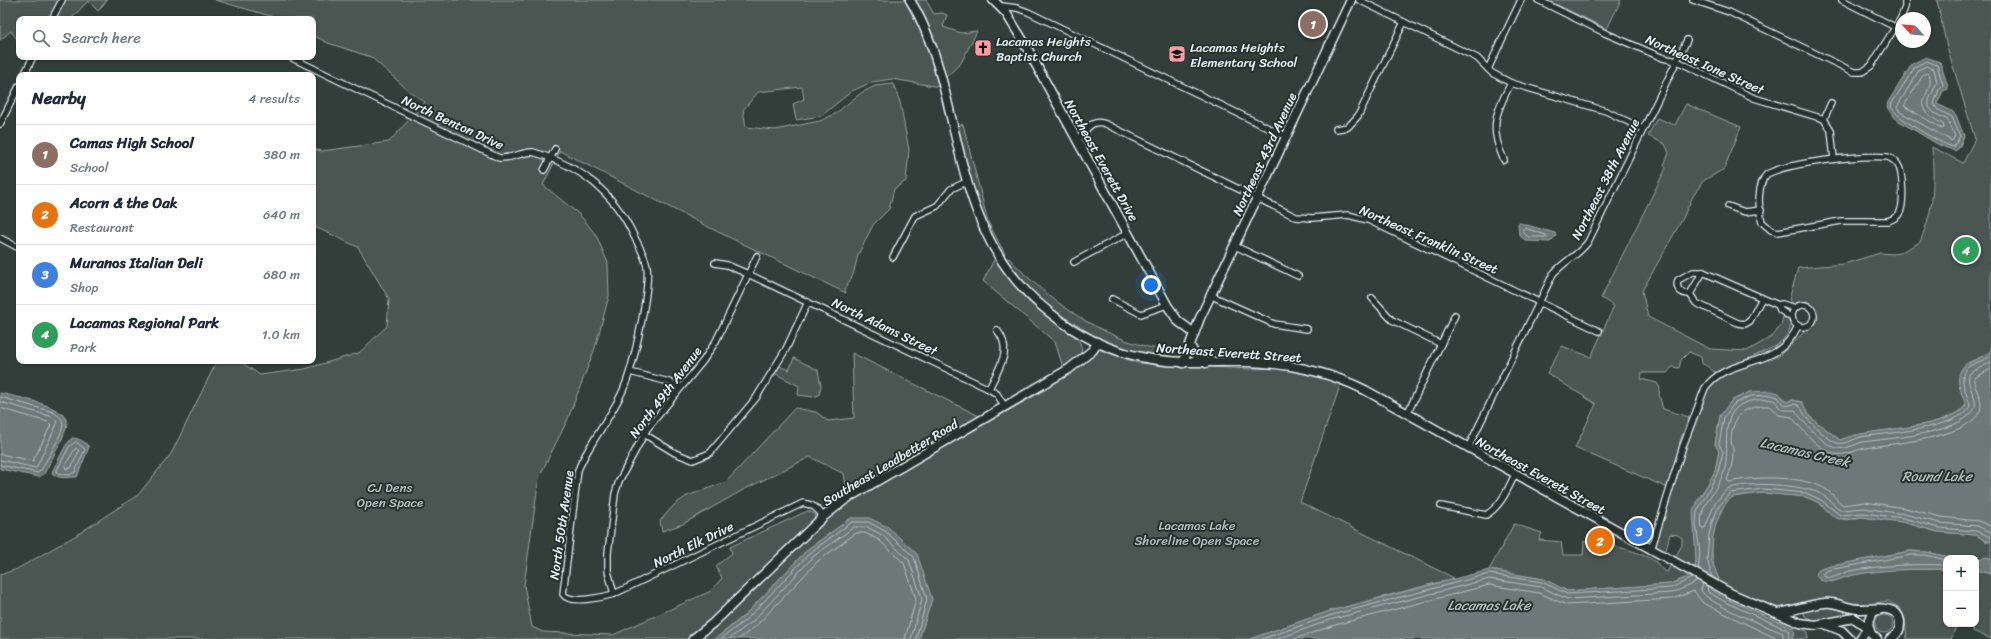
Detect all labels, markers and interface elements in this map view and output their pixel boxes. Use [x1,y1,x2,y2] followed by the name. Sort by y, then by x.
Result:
[1300,9,1326,39] pin: 1
[1895,12,1931,48] north arrow
[16,16,316,60] search box
[62,25,141,51] text: Search here
[30,27,52,49] icon: search
[1642,28,1769,101] street label: Northeast Ione Street
[996,30,1092,68] place label: Lacamas Heights Baptist Church
[1190,36,1298,74] place label: Lacamas Heights Elementary School
[973,38,993,58] church icon: Lacamas Heights Baptist Church
[1167,44,1187,64] school or university icon: Lacamas Heights Elementary School
[32,83,86,113] text: Nearby
[248,87,300,110] text: 4 results
[398,89,508,156] street label: North Benton Drive
[1226,89,1303,220] street label: Northeast 43rd Avenue
[1058,95,1145,226] street label: Northeast Everett Drive
[1565,114,1646,244] street label: Northeast 38th Avenue
[70,130,194,156] text: Camas High School
[42,143,48,166] text: 1
[263,143,300,166] text: 380 m
[70,156,108,179] text: School
[70,190,178,216] text: Acorn & the Oak
[1356,198,1502,281] street label: Northeast Franklin Street
[41,203,49,226] text: 2
[263,203,300,226] text: 640 m
[70,216,134,239] text: Restaurant
[1953,235,1979,265] pin: 4
[70,250,203,276] text: Muranos Italian Deli
[41,263,49,286] text: 3
[263,263,300,286] text: 680 m
[1141,275,1161,295] your location
[70,276,98,299] text: Shop
[828,291,942,362] street label: North Adams Street
[70,310,219,336] text: Lacamas Regional Park
[41,323,49,346] text: 4
[262,323,300,346] text: 1.0 km
[70,336,97,359] text: Park
[1156,336,1303,369] street label: Northeast Everett Street
[623,341,708,443] street label: North 49th Avenue
[818,412,964,512] street label: Southeast Leadbetter Road
[1472,430,1610,521] street label: Northeast Everett Street
[1758,430,1854,475] water label: Lacamas Creek
[1902,464,1974,489] water label: Round Lake
[542,469,581,581] street label: North 50th Avenue
[357,476,423,514] park label: CJ Dens Open Space
[1134,514,1260,552] park label: Lacamas Lake Shoreline Open Space
[649,515,738,574] street label: North Elk Drive
[1626,516,1652,546] pin: 3
[1587,526,1613,556] pin: 2
[1943,555,1979,627] map controls
[1943,555,1979,591] button: +
[1943,591,1979,627] button: −
[1448,593,1532,618] water label: Lacamas Lake

